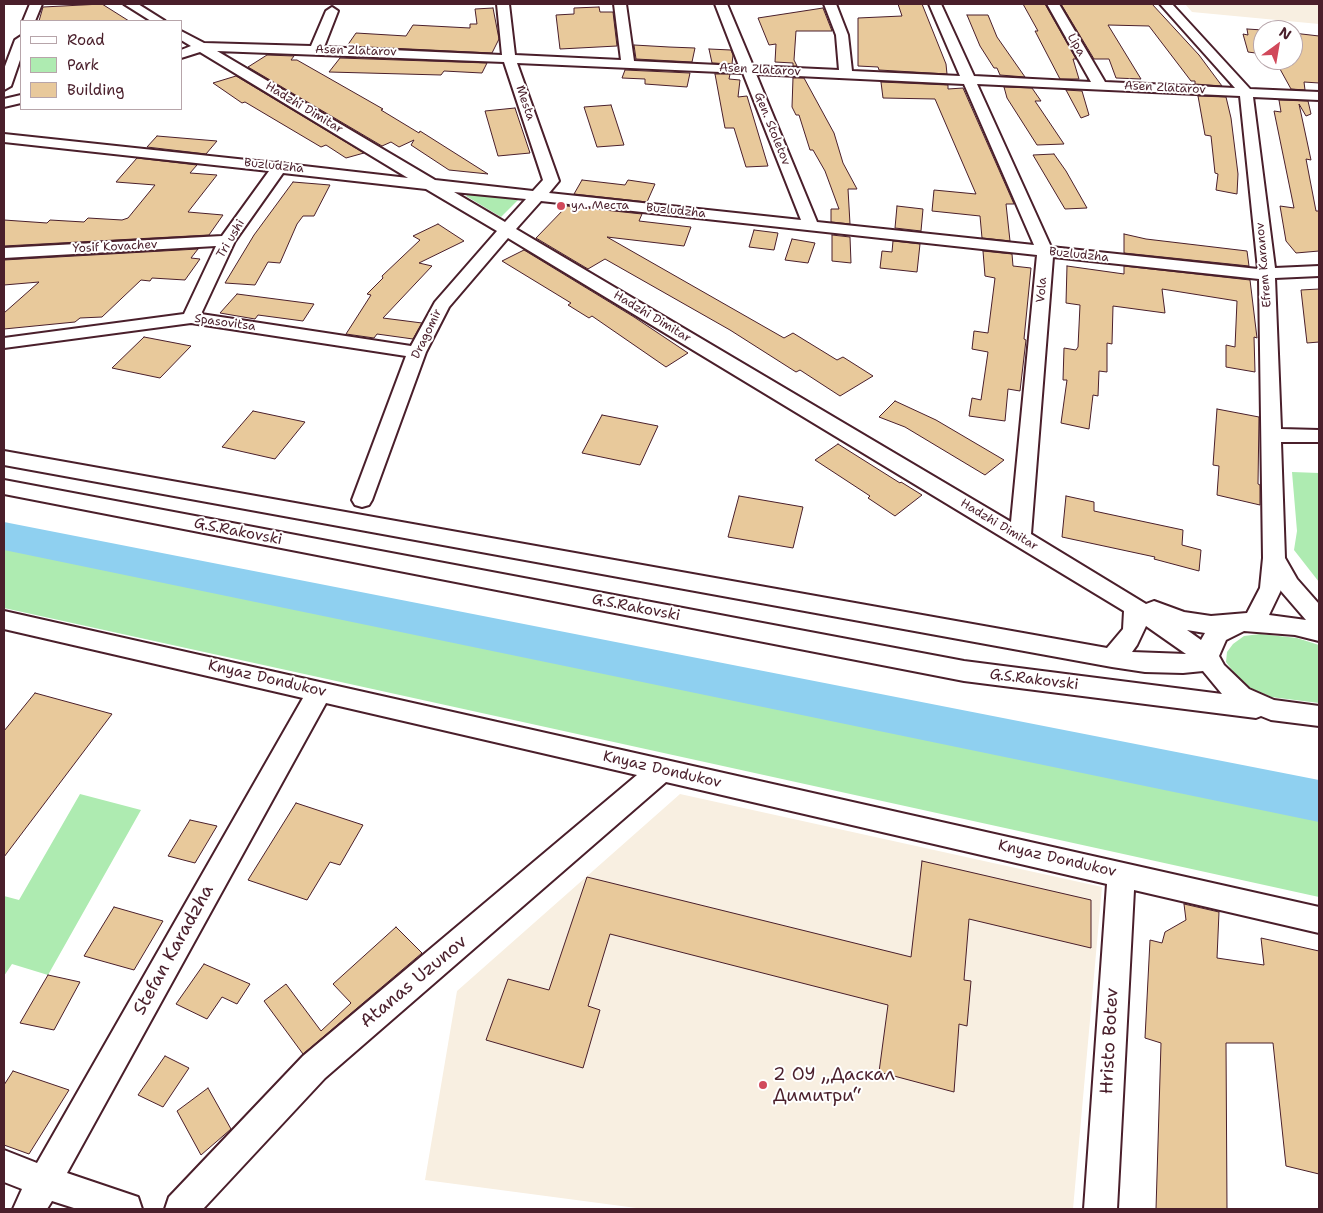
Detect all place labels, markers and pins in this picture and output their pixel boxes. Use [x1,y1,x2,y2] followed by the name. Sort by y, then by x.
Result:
[571,199,629,213] place label: ул. Места
[555,200,567,212] marker: ул. Места
[773,1064,895,1106] place label: 2 ОУ „Даскал Димитри“
[757,1079,769,1091] marker: 2 ОУ „Даскал Димитри“

